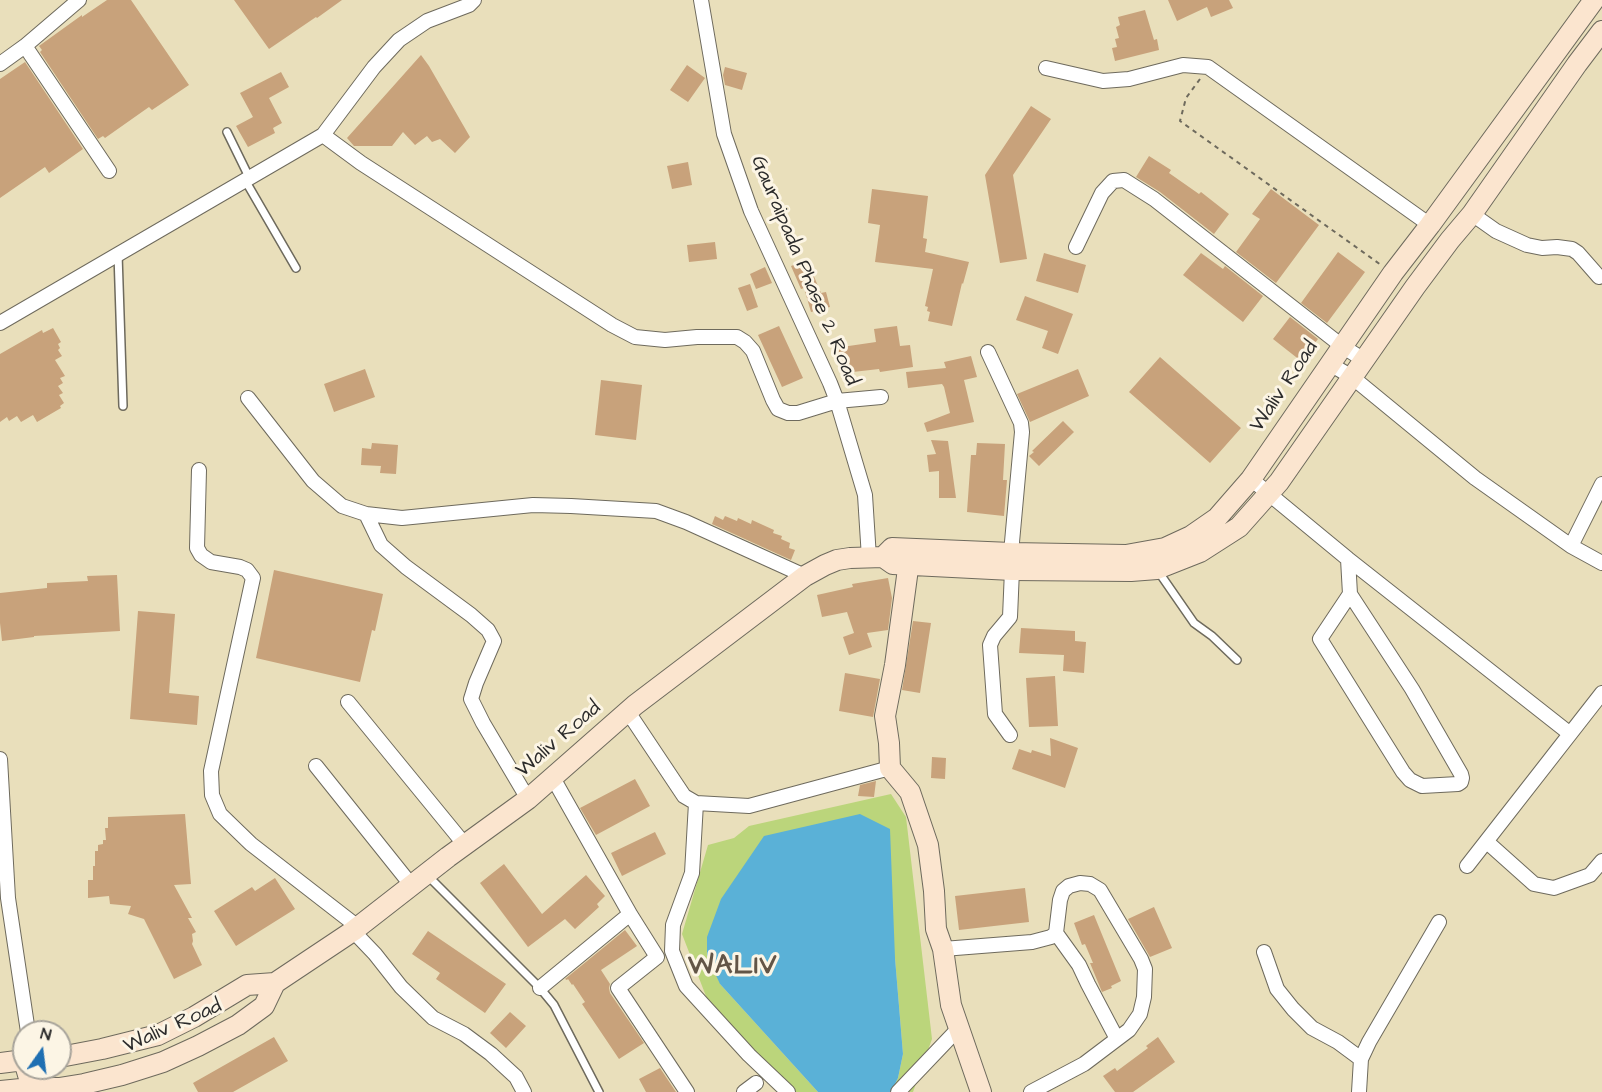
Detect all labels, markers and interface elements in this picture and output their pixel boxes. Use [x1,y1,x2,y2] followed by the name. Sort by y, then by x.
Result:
[744,152,864,390] street label: Gauraipada Phase 2 Road
[1245,337,1325,437] street label: Waliv Road
[511,696,607,784] street label: Waliv Road
[688,951,778,983] district label: WALIV
[120,994,226,1060] street label: Waliv Road
[12,1020,72,1080] north arrow
[38,1023,53,1046] text: N

